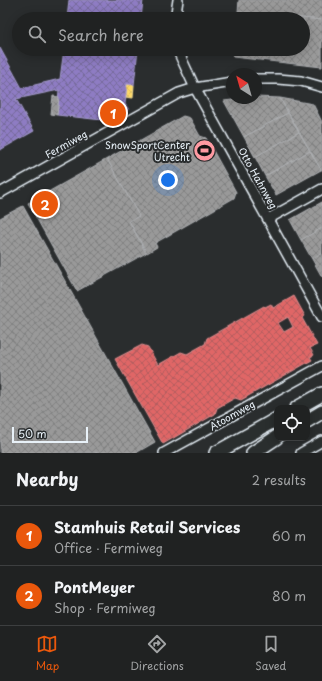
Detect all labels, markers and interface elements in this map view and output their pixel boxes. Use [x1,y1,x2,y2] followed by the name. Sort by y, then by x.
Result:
[12,12,310,56] search box
[26,23,48,45] icon: search
[58,23,144,46] text: Search here
[226,68,262,104] north arrow
[100,98,126,128] pin: 1
[42,126,90,161] street label: Fermiweg
[105,137,190,164] place label: SnowSportCenter Utrecht
[192,138,218,164] sports icon: SnowSportCenter Utrecht
[235,144,282,211] street label: Otto Hahnweg
[158,170,178,190] your location
[32,189,58,219] pin: 2
[206,396,257,433] street label: Atoomweg
[274,405,310,441] map controls
[274,405,310,441] button: locate
[12,425,88,444] scale bar
[18,425,47,442] text: 50 m
[16,466,78,492] text: Nearby
[252,470,306,489] text: 2 results
[54,515,240,538] text: Stamhuis Retail Services
[26,526,32,545] text: 1
[272,526,306,545] text: 60 m
[54,538,163,557] text: Office · Fermiweg
[54,575,135,598] text: PontMeyer
[24,586,34,605] text: 2
[272,586,306,605] text: 80 m
[54,598,156,617] text: Shop · Fermiweg
[36,633,59,674] tab: Map
[130,633,184,674] tab: Directions
[255,633,286,674] tab: Saved

